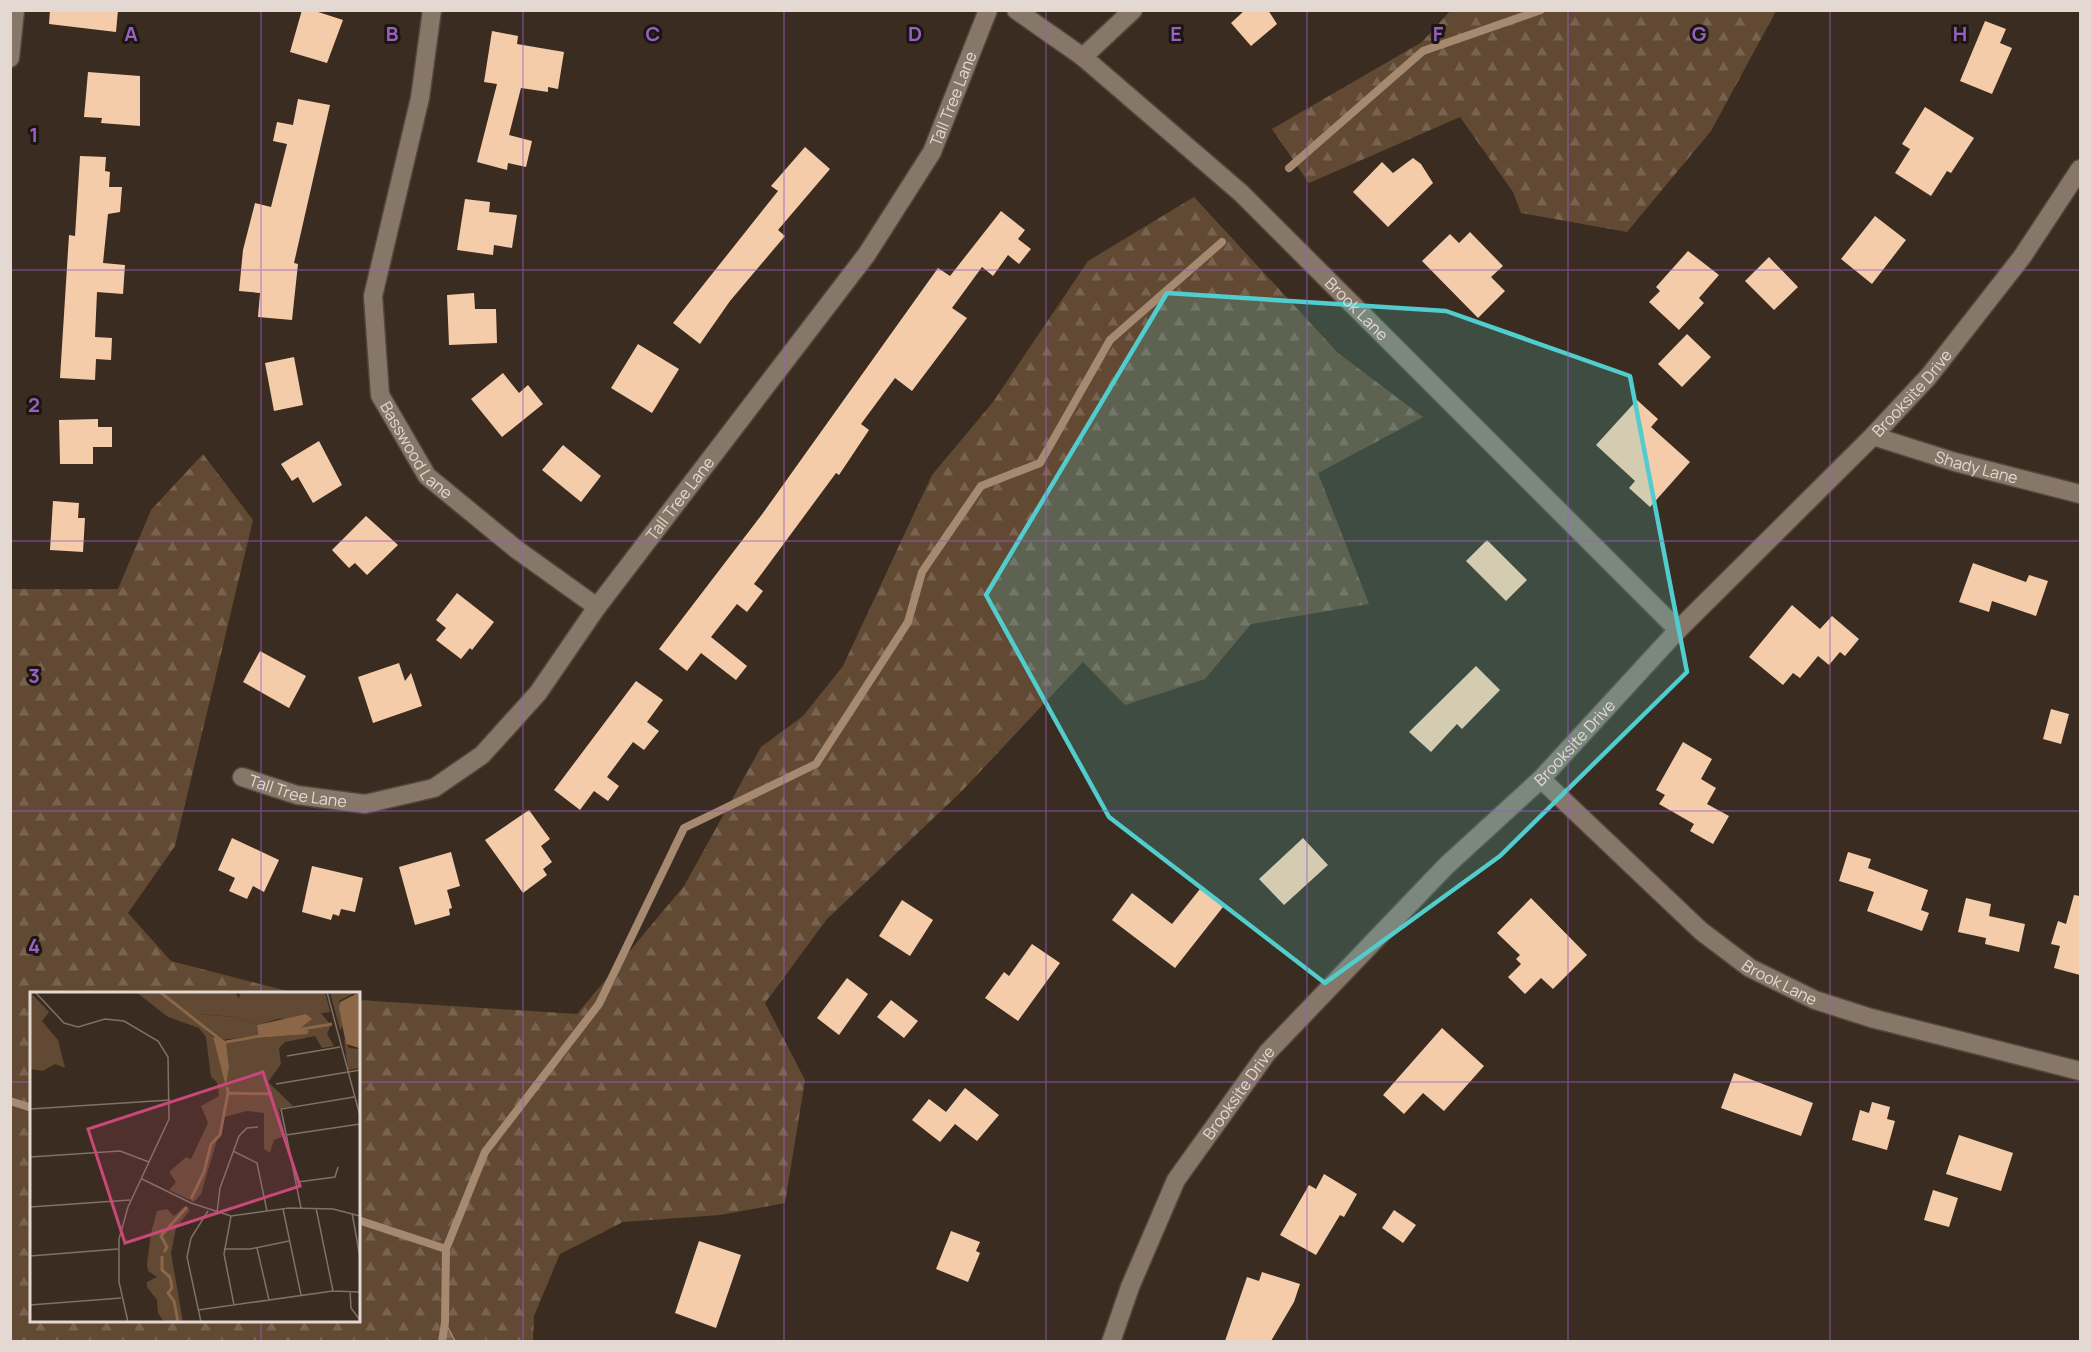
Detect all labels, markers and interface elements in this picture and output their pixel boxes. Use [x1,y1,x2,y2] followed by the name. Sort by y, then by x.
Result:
[124,20,138,47] text: A
[386,20,399,47] text: B
[646,20,660,47] text: C
[908,20,922,47] text: D
[1170,20,1182,47] text: E
[1433,20,1444,47] text: F
[1692,20,1707,47] text: G
[1953,20,1967,47] text: H
[924,48,982,149] street label: Tall Tree Lane
[30,121,38,148] text: 1
[1320,272,1393,345] street label: Brook Lane
[1867,345,1957,441] street label: Brooksite Drive
[28,391,40,418] text: 2
[375,397,457,504] street label: Basswood Lane
[1932,445,2020,489] street label: Shady Lane
[641,452,719,545] street label: Tall Tree Lane
[28,662,40,689] text: 3
[1529,695,1620,791] street label: Brooksite Drive
[246,769,348,812] street label: Tall Tree Lane
[28,932,40,959] text: 4
[1737,955,1821,1010] street label: Brook Lane
[30,992,360,1322] inset map
[1197,1041,1279,1144] street label: Brooksite Drive

